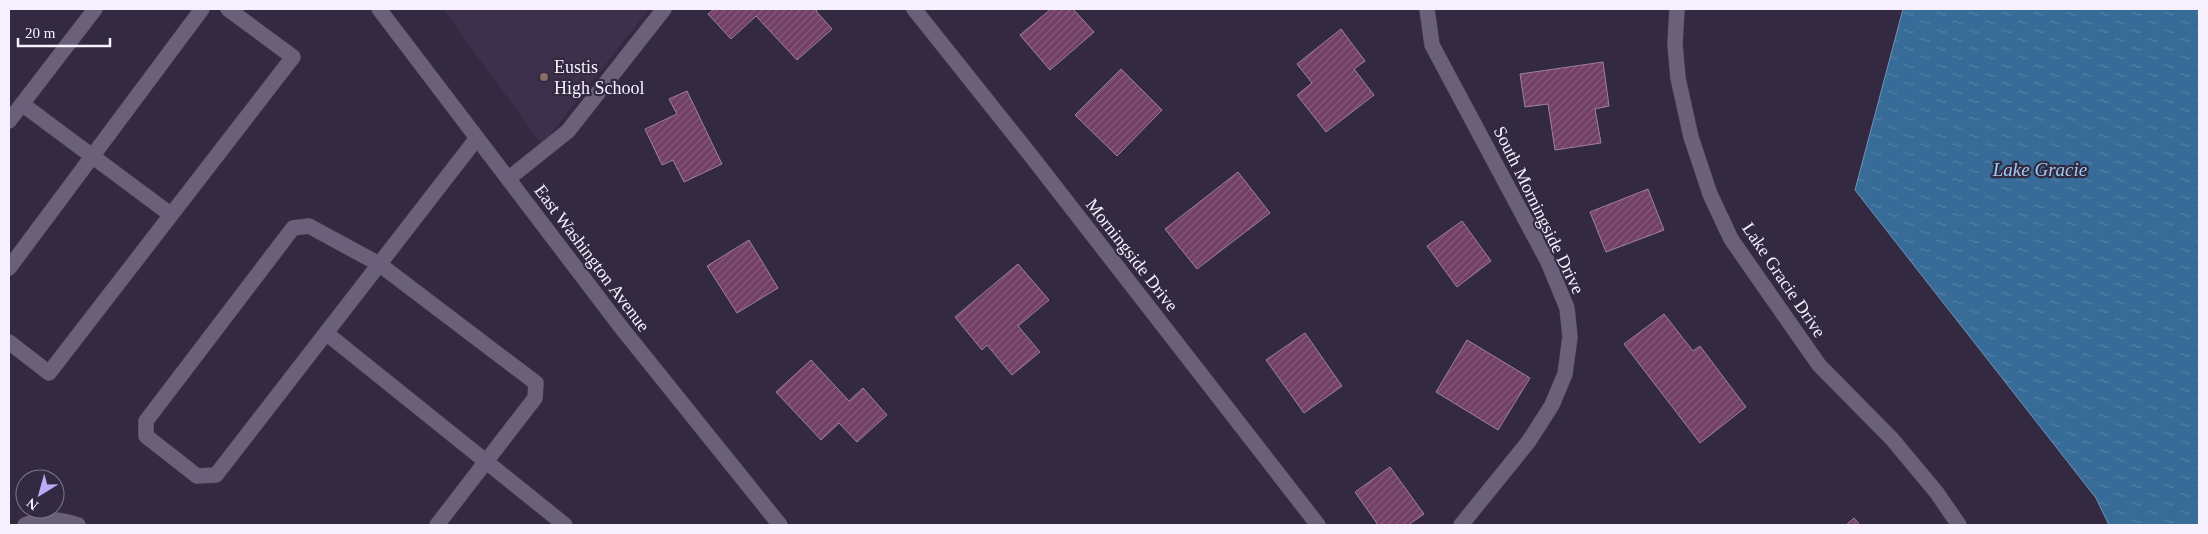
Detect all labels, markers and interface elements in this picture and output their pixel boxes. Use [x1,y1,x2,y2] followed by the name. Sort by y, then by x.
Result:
[18,15,110,47] scale bar
[25,25,56,41] text: 20 m
[554,57,645,98] place label: Eustis High School
[538,71,550,83] marker: Eustis High School
[1490,123,1588,297] street label: South Morningside Drive
[1992,159,2087,180] water label: Lake Gracie
[530,181,654,335] street label: East Washington Avenue
[1082,195,1182,315] street label: Morningside Drive
[1738,219,1830,341] street label: Lake Gracie Drive
[15,469,65,519] north arrow
[24,495,41,513] text: N

